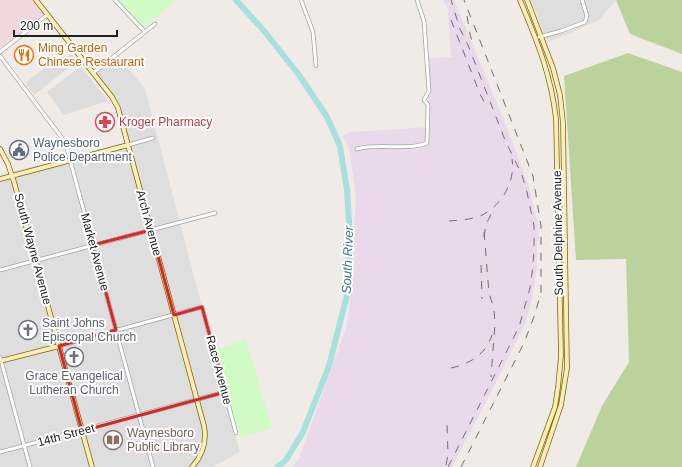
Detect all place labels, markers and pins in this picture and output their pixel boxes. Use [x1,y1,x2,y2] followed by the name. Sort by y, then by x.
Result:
[38,41,145,69] place label: Ming Garden Chinese Restaurant
[13,44,35,66] restaurant icon: Ming Garden Chinese Restaurant
[94,111,116,133] pharmacy icon: Kroger Pharmacy
[119,115,212,129] place label: Kroger Pharmacy
[33,136,132,164] place label: Waynesboro Police Department
[8,139,30,161] public building icon: Waynesboro Police Department
[42,316,136,344] place label: Saint Johns Episcopal Church
[17,319,39,341] church icon: Saint Johns Episcopal Church
[63,346,85,368] church icon: Grace Evangelical Lutheran Church
[25,369,123,397] place label: Grace Evangelical Lutheran Church
[127,426,200,454] place label: Waynesboro Public Library
[102,429,124,451] library icon: Waynesboro Public Library

